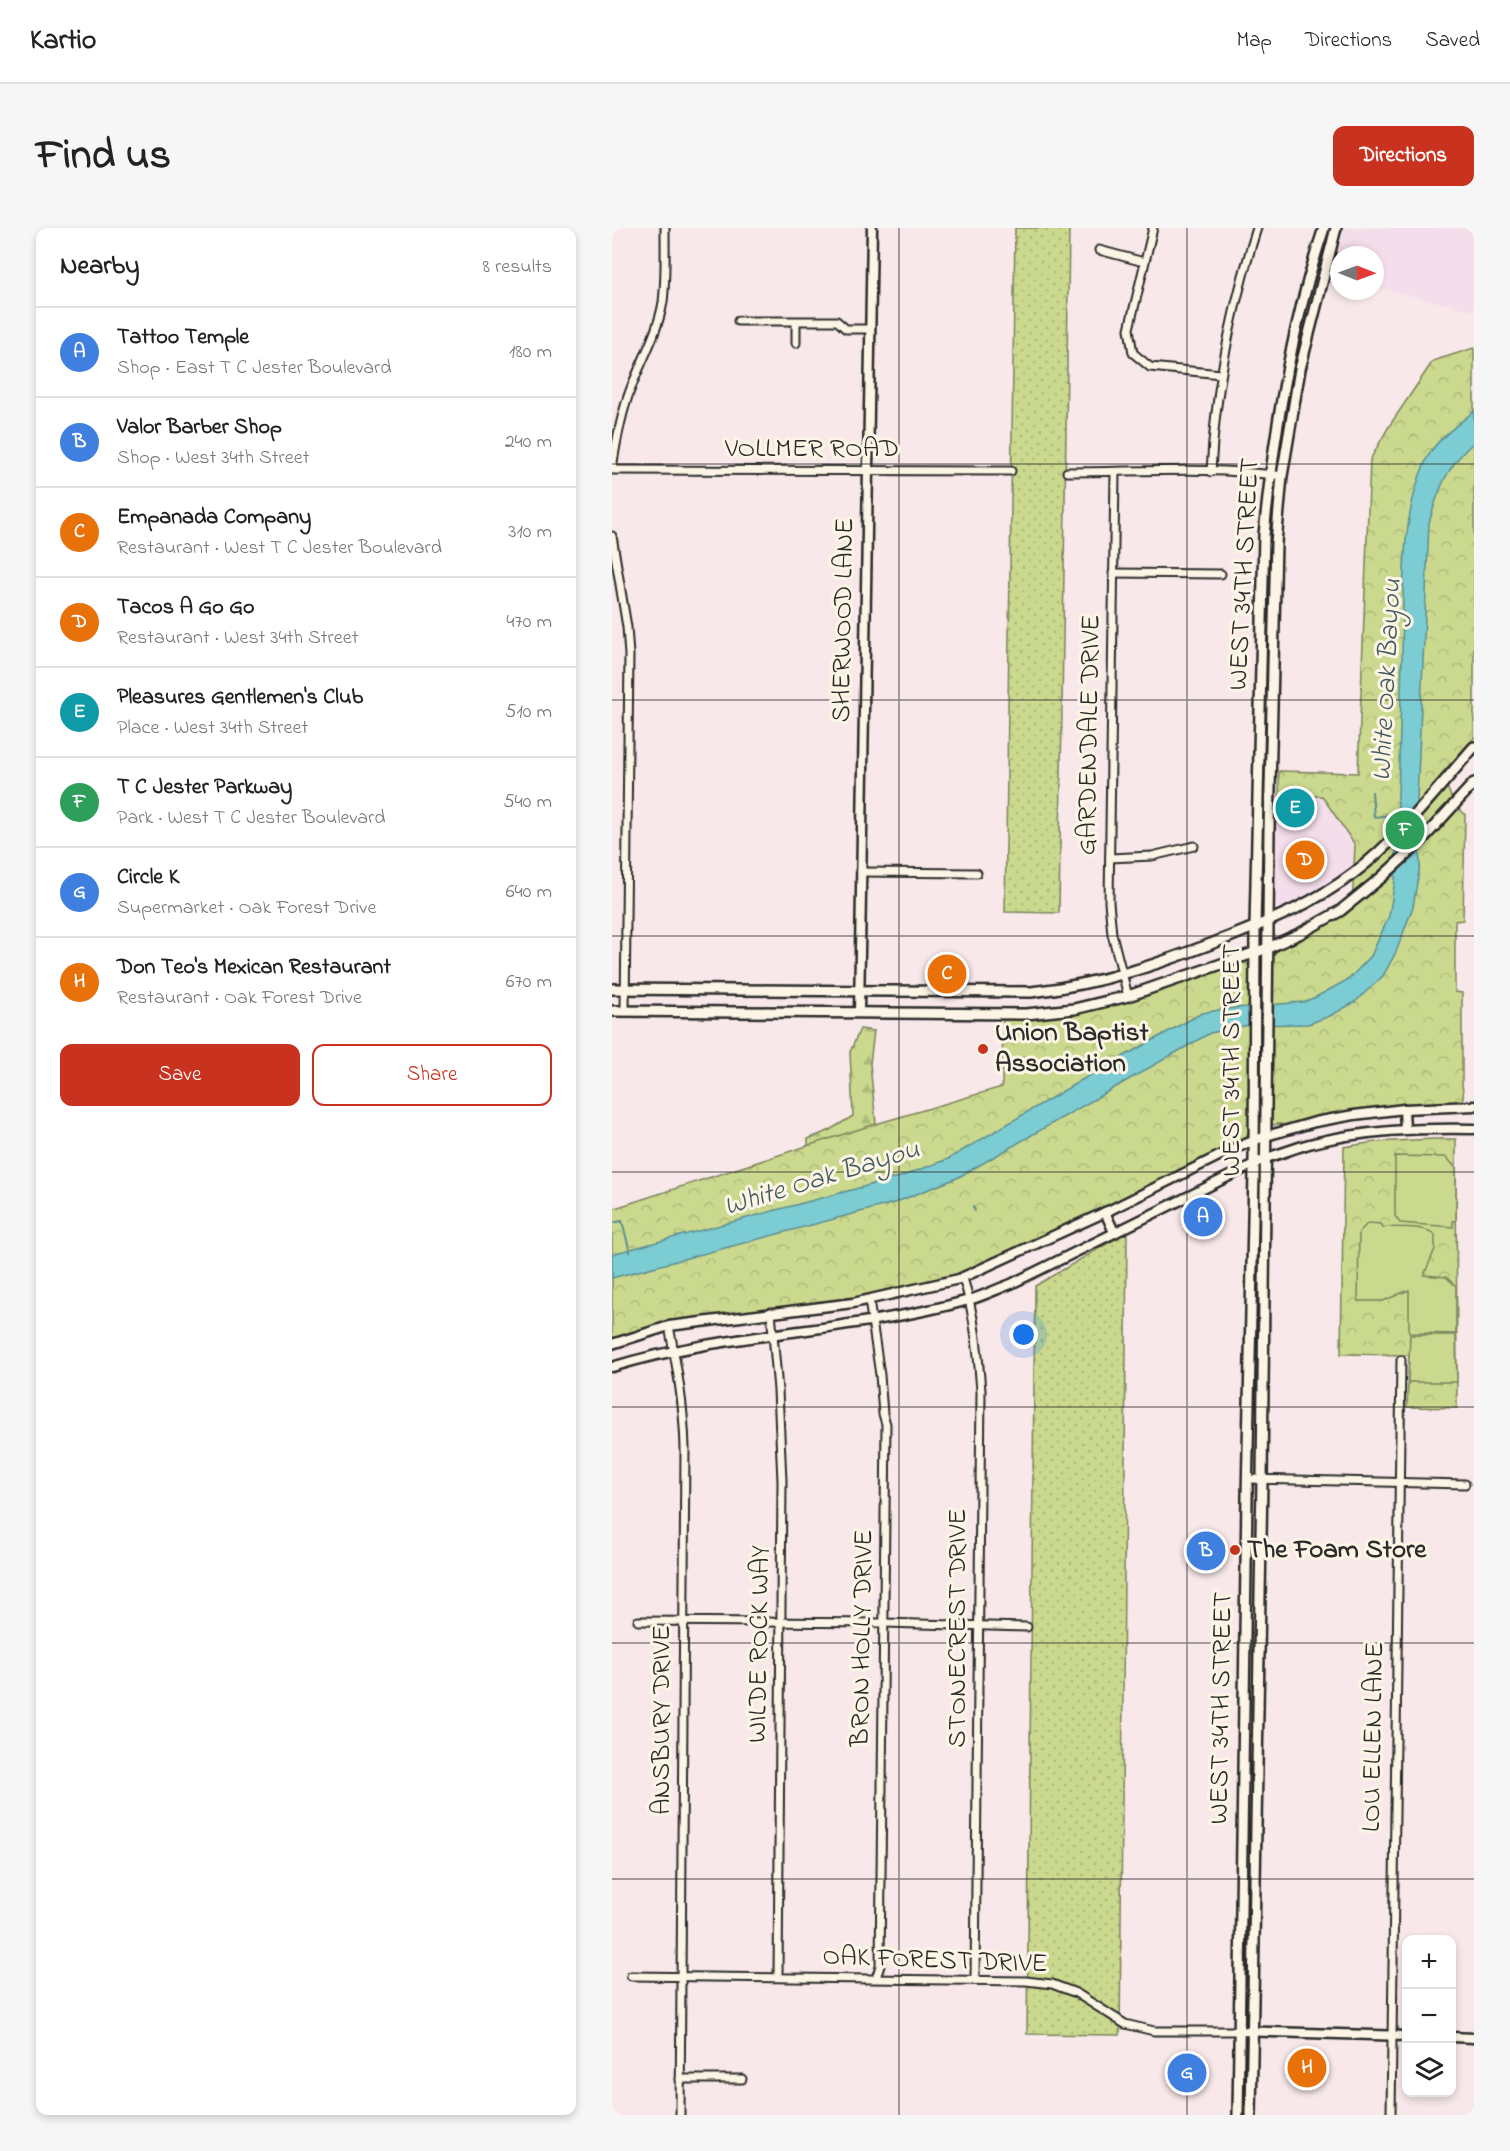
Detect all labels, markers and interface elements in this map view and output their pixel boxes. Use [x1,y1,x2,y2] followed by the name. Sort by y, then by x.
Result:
[30,21,96,62] text: Kartio
[1236,26,1272,56] text: Map
[1305,26,1392,56] text: Directions
[1425,26,1480,56] text: Saved
[36,126,171,187] text: Find us
[1333,126,1474,186] button: Directions
[1330,246,1384,300] north arrow
[60,248,139,286] text: Nearby
[483,253,552,282] text: 8 results
[117,322,249,354] text: Tattoo Temple
[73,338,86,367] text: A
[509,338,552,367] text: 180 m
[117,354,391,383] text: Shop · East T C Jester Boulevard
[117,412,282,444] text: Valor Barber Shop
[73,428,86,457] text: B
[505,428,552,457] text: 240 m
[724,430,899,469] street label: VOLLMER ROAD
[117,444,309,473] text: Shop · West 34th Street
[1219,457,1271,691] street label: WEST 34TH STREET
[117,502,311,534] text: Empanada Company
[823,517,865,723] street label: SHERWOOD LANE
[74,518,85,547] text: C
[508,518,552,547] text: 310 m
[117,534,442,563] text: Restaurant · West T C Jester Boulevard
[1362,578,1414,782] water label: White Oak Bayou
[117,592,254,624] text: Tacos A Go Go
[72,608,87,637] text: D
[506,608,552,637] text: 470 m
[1068,614,1112,856] street label: GARDENDALE DRIVE
[117,624,358,653] text: Restaurant · West 34th Street
[117,682,363,714] text: Pleasures Gentlemen's Club
[73,698,86,727] text: E
[505,698,552,727] text: 510 m
[117,714,308,743] text: Place · West 34th Street
[117,772,292,804] text: T C Jester Parkway
[1276,786,1314,830] pin: E
[73,788,86,817] text: F
[503,788,552,817] text: 540 m
[117,804,386,833] text: Park · West T C Jester Boulevard
[1386,808,1424,852] pin: F
[1286,838,1324,882] pin: D
[117,862,179,894] text: Circle K
[73,878,86,907] text: G
[506,878,552,907] text: 640 m
[117,894,377,923] text: Supermarket · Oak Forest Drive
[1213,944,1252,1176] street label: WEST 34TH STREET
[117,952,391,984] text: Don Teo's Mexican Restaurant
[928,952,966,996] pin: C
[74,968,85,997] text: H
[506,968,552,997] text: 670 m
[117,984,362,1013] text: Restaurant · Oak Forest Drive
[995,1014,1149,1084] place label: Union Baptist Association
[976,1042,990,1056] marker: Union Baptist Association
[60,1044,300,1106] button: Save
[312,1044,552,1106] button: Share
[719,1130,925,1228] water label: White Oak Bayou
[1184,1194,1222,1240] pin: A
[1009,1320,1038,1349] your location
[939,1508,978,1748] street label: STONECREST DRIVE
[1186,1528,1226,1574] pin: B
[842,1529,884,1748] street label: BRON HOLLY DRIVE
[1247,1531,1427,1570] place label: The Foam Store
[1228,1543,1242,1557] marker: The Foam Store
[739,1544,781,1743] street label: WILDE ROCK WAY
[1200,1591,1244,1825] street label: WEST 34TH STREET
[643,1625,682,1815] street label: ANSBURY DRIVE
[1353,1641,1395,1833] street label: LOU ELLEN LANE
[1402,1935,1456,2097] map controls
[1402,1935,1456,1989] button: +
[822,1938,1048,1984] street label: OAK FOREST DRIVE
[1402,1989,1456,2043] button: −
[1402,2043,1456,2097] button: layers
[1288,2046,1326,2090] pin: H
[1168,2050,1206,2096] pin: G

